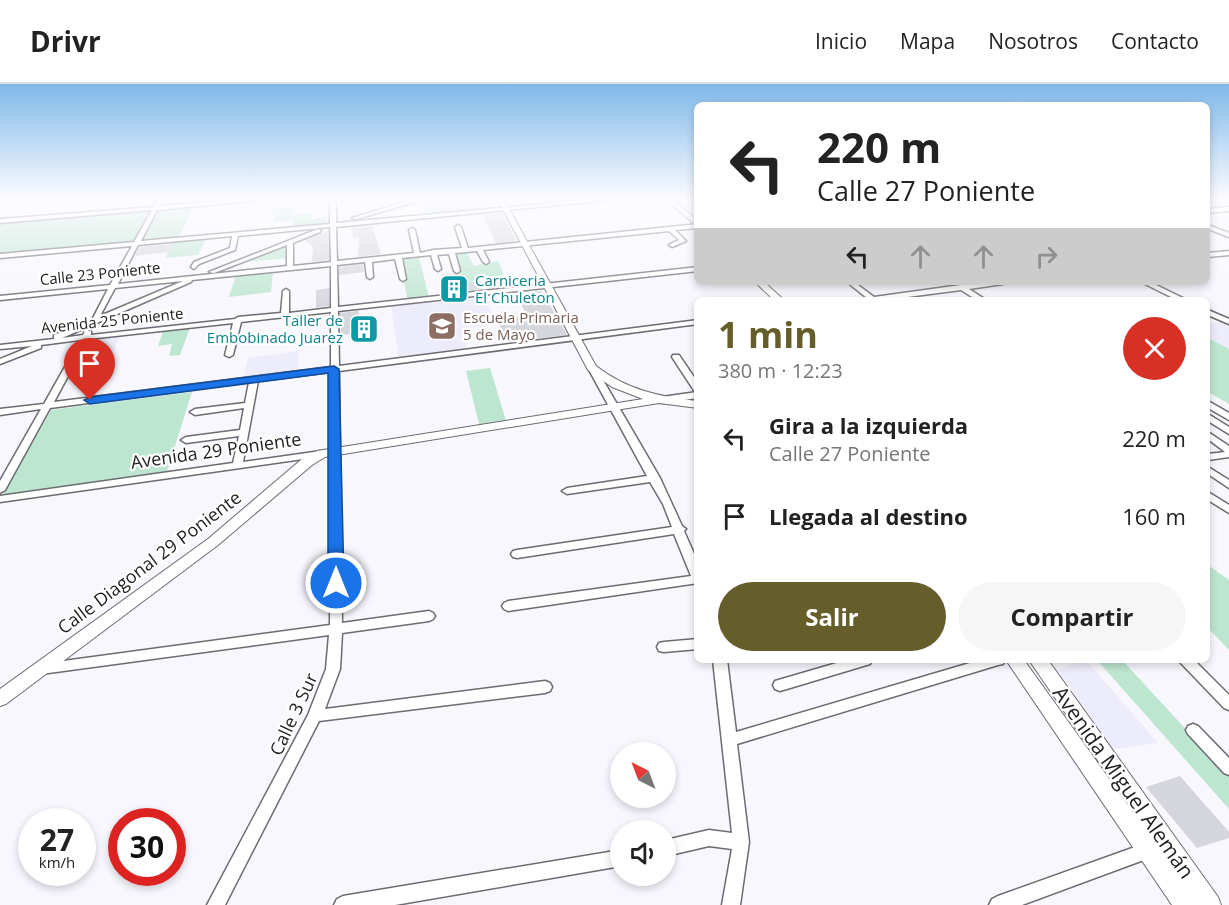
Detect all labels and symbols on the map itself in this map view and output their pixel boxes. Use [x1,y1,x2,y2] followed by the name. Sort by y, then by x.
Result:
[39,257,161,289] street label: Calle 23 Poniente
[475,270,555,307] place label: Carniceria El Chuleton
[438,273,470,305] building icon: Carniceria El Chuleton
[40,303,184,337] street label: Avenida 25 Poniente
[463,307,579,344] place label: Escuela Primaria 5 de Mayo
[207,310,343,347] place label: Taller de Embobinado Juarez
[426,310,458,342] school or university icon: Escuela Primaria 5 de Mayo
[348,313,380,345] building icon: Taller de Embobinado Juarez
[64,338,115,400] pin
[129,426,303,474] street label: Avenida 29 Poniente
[52,485,246,639] street label: Calle Diagonal 29 Poniente
[304,551,368,615] position arrow
[263,668,323,759] street label: Calle 3 Sur
[1047,680,1201,884] street label: Avenida Miguel Alemán
[610,742,676,808] north arrow
[108,808,186,886] speed limit sign: 30

